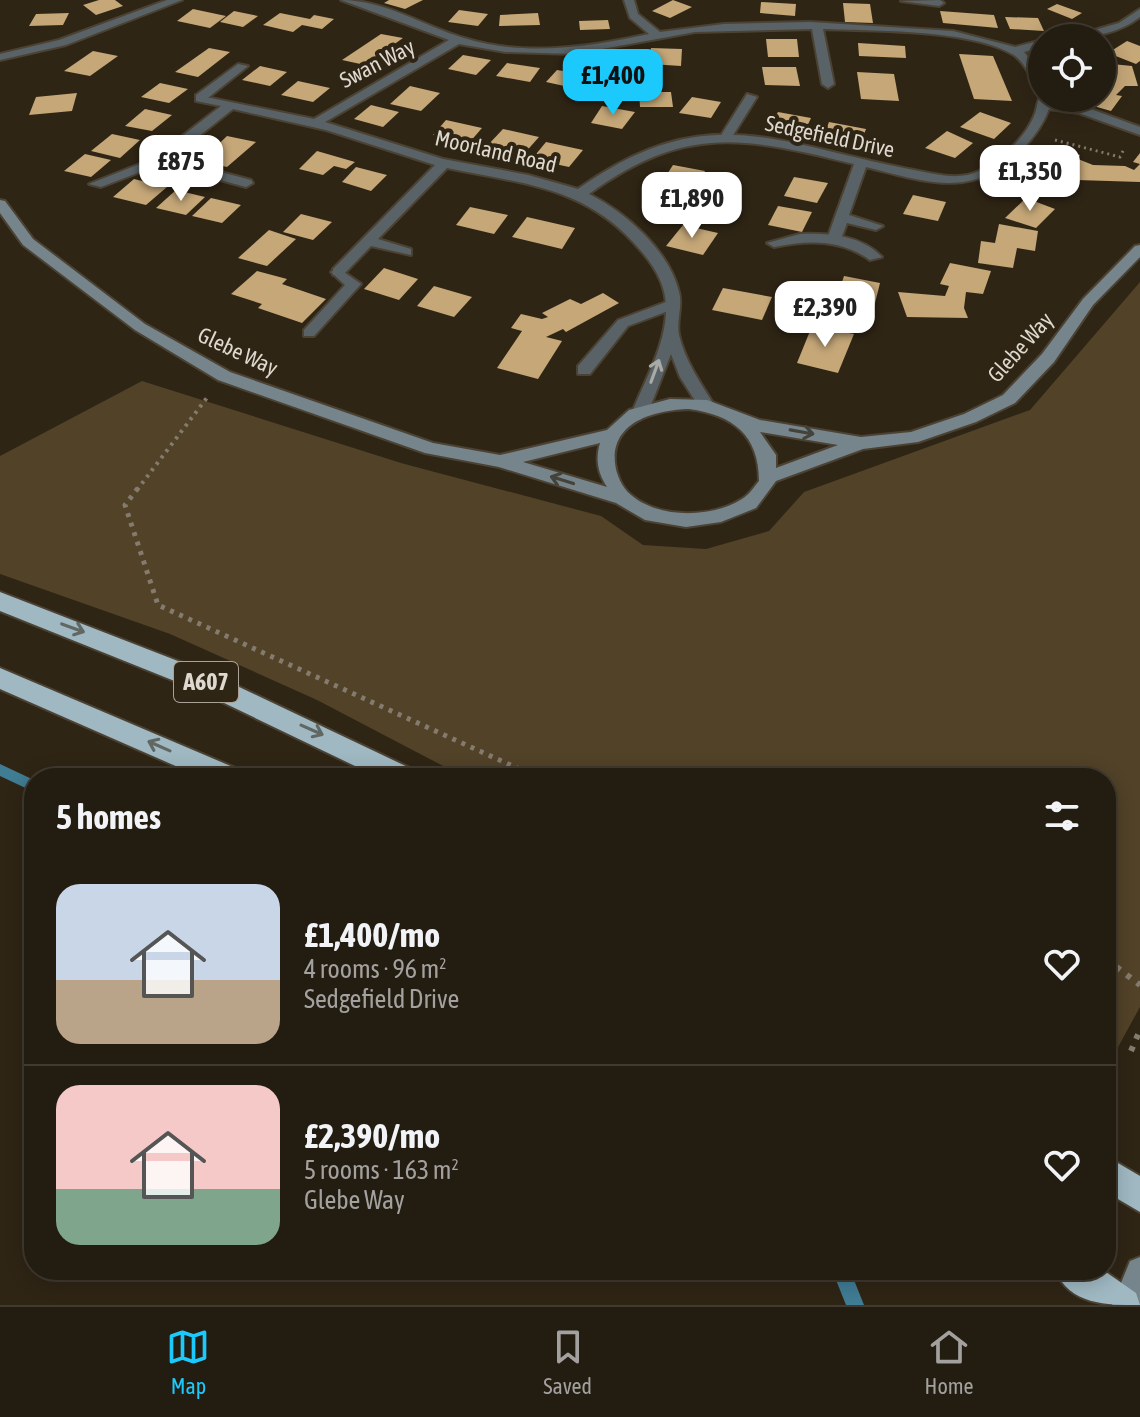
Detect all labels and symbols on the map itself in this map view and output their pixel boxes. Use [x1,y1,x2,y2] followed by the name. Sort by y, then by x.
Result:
[335,33,419,93] street label: Swan Way
[548,49,678,117] pin: £1,400
[763,110,897,162] street label: Sedgefield Drive
[433,124,559,178] street label: Moorland Road
[134,135,228,203] pin: £875
[965,145,1095,213] pin: £1,350
[627,172,757,240] pin: £1,890
[760,281,890,349] pin: £2,390
[982,307,1058,387] street label: Glebe Way
[194,321,282,381] street label: Glebe Way
[649,358,664,383] one-way arrow
[789,426,814,441] one-way arrow
[550,472,575,486] one-way arrow
[60,622,85,636] one-way arrow
[174,662,238,702] road number: A607
[299,724,324,739] one-way arrow
[148,738,172,753] one-way arrow

